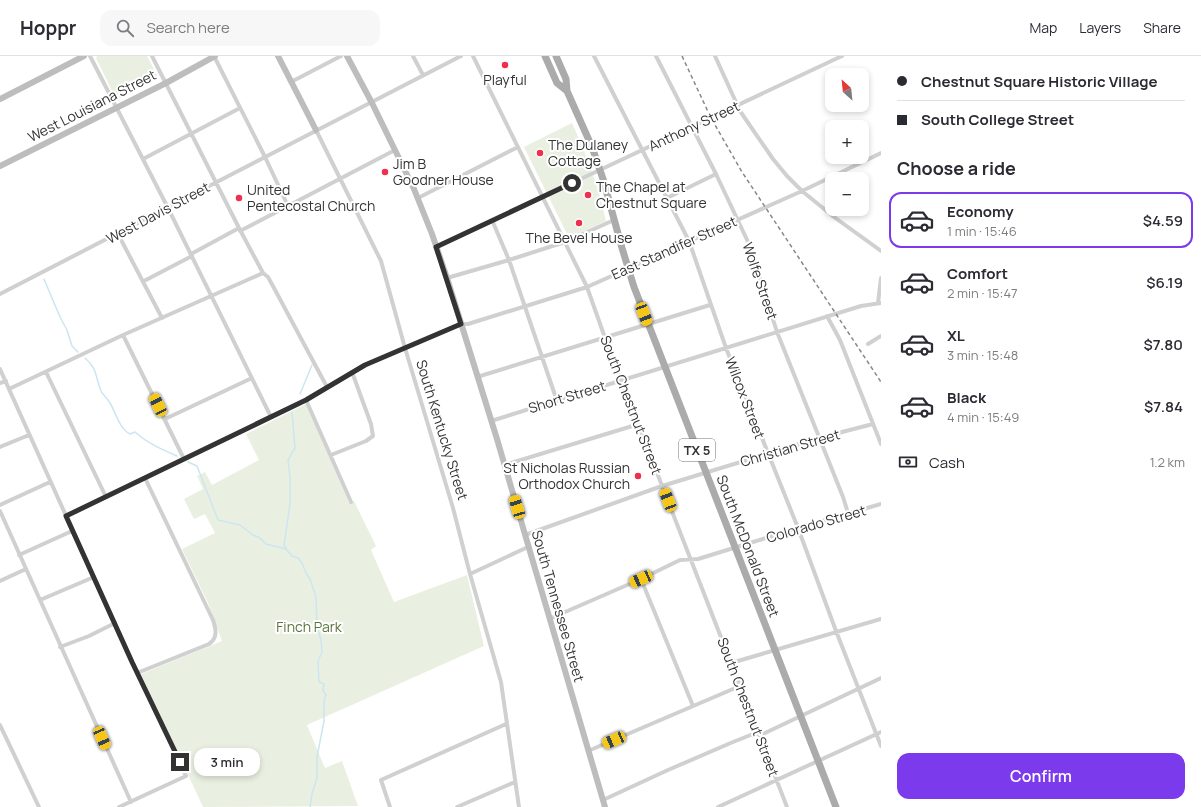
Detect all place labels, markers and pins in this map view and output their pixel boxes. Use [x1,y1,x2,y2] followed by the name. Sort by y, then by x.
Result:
[500,60,510,70] marker: Playful
[483,70,527,89] place label: Playful
[548,135,629,170] place label: The Dulaney Cottage
[535,148,545,158] marker: The Dulaney Cottage
[393,154,494,189] place label: Jim B Goodner House
[380,167,390,177] marker: Jim B Goodner House
[596,177,707,212] place label: The Chapel at Chestnut Square
[247,180,375,215] place label: United Pentecostal Church
[583,190,593,200] marker: The Chapel at Chestnut Square
[234,193,244,203] marker: United Pentecostal Church
[574,218,584,228] marker: The Bevel House
[526,228,632,247] place label: The Bevel House
[503,458,630,493] place label: St Nicholas Russian Orthodox Church
[633,471,643,481] marker: St Nicholas Russian Orthodox Church

